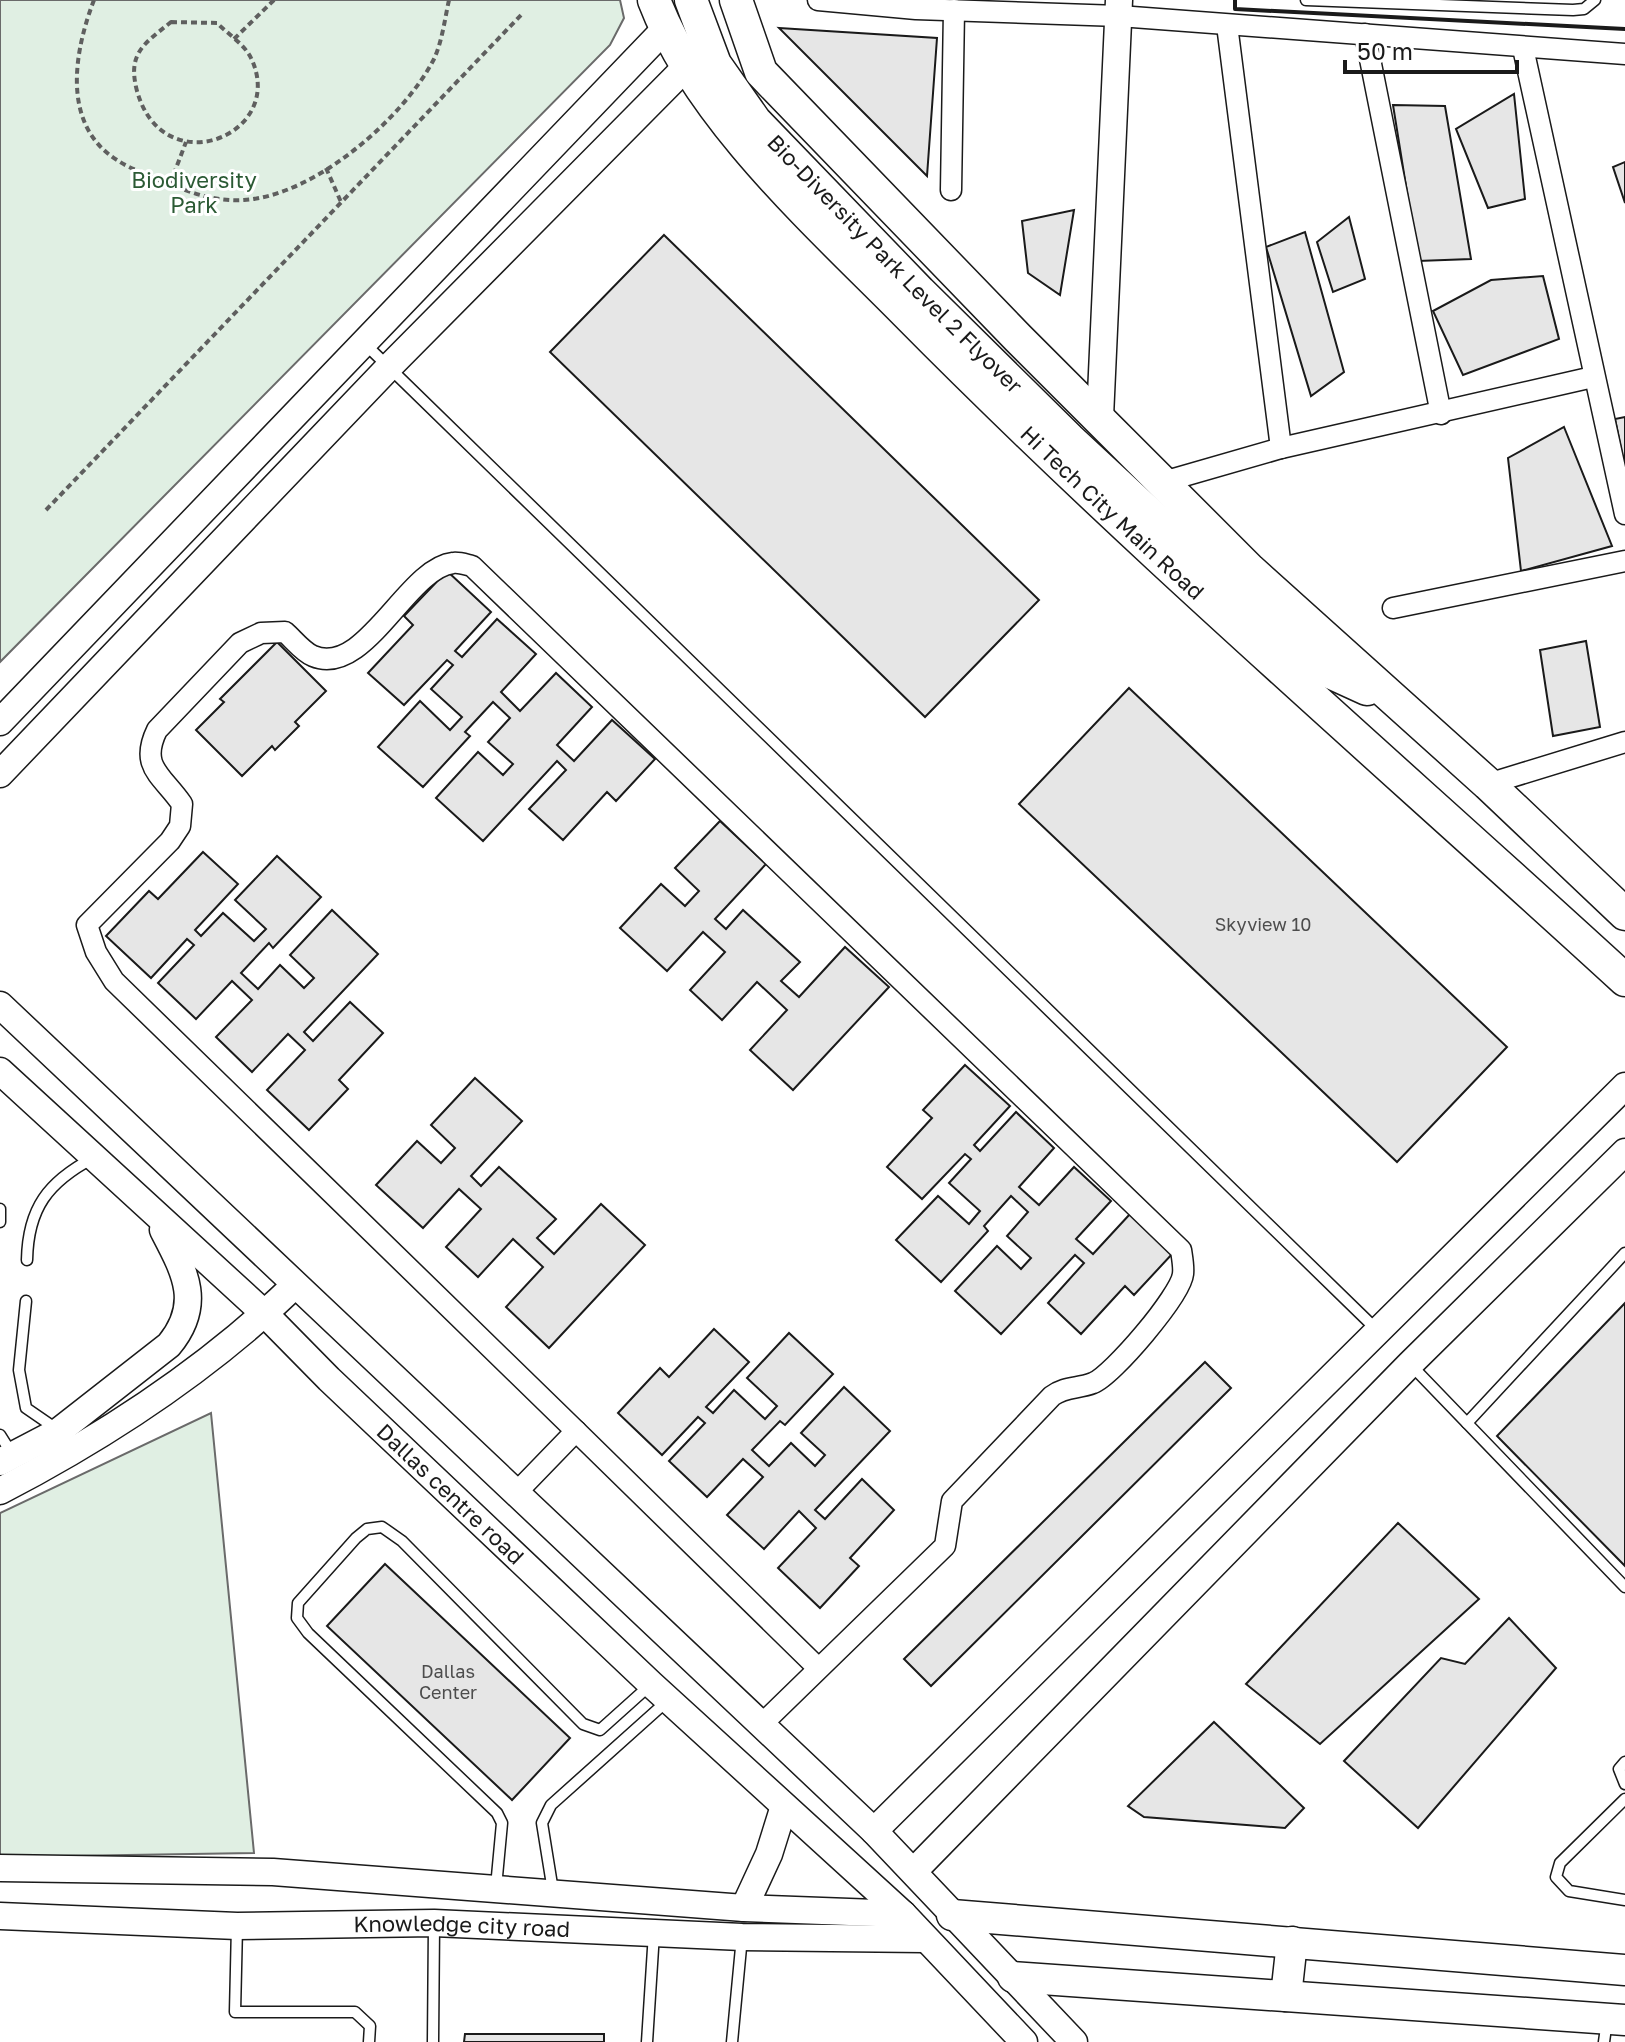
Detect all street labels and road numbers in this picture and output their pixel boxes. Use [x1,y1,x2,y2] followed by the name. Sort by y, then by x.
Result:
[762,128,1029,399] street label: Bio-Diversity Park Level 2 Flyover
[1015,420,1210,605] street label: Hi Tech City Main Road
[372,1418,530,1570] street label: Dallas centre road
[353,1909,571,1942] street label: Knowledge city road

